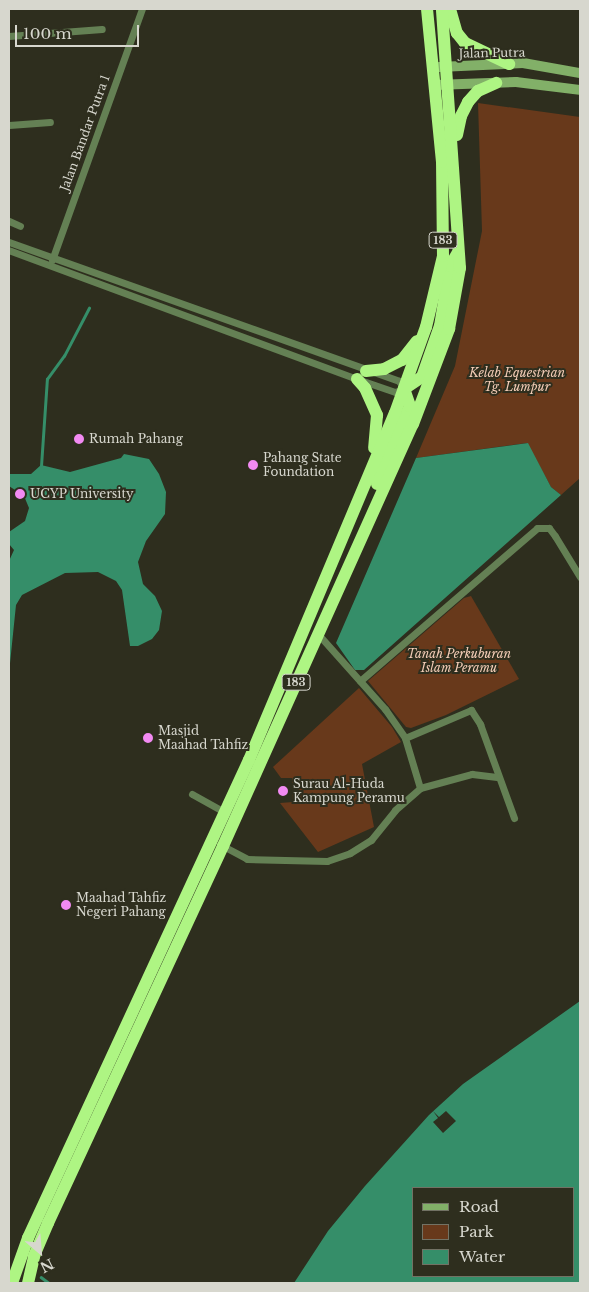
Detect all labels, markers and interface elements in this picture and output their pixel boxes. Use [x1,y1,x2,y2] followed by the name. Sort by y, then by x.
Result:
[18,15,141,47] scale bar
[23,24,72,43] text: 100 m
[459,45,525,61] street label: Jalan Putra
[57,73,113,193] street label: Jalan Bandar Putra 1
[428,232,458,248] road number: 183
[469,366,565,394] park label: Kelab Equestrian Tg. Lumpur
[89,432,183,446] place label: Rumah Pahang
[73,433,85,445] marker: Rumah Pahang
[263,451,342,479] place label: Pahang State Foundation
[247,459,259,471] marker: Pahang State Foundation
[30,487,134,501] place label: UCYP University
[14,488,26,500] marker: UCYP University
[407,647,511,675] park label: Tanah Perkuburan Islam Peramu
[281,674,311,690] road number: 183
[158,724,249,752] place label: Masjid Maahad Tahfiz
[142,732,154,744] marker: Masjid Maahad Tahfiz
[293,777,405,805] place label: Surau Al-Huda Kampung Peramu
[277,785,289,797] marker: Surau Al-Huda Kampung Peramu
[76,891,167,919] place label: Maahad Tahfiz Negeri Pahang
[60,899,72,911] marker: Maahad Tahfiz Negeri Pahang
[412,1187,574,1277] legend
[459,1197,499,1216] text: Road
[459,1222,494,1241] text: Park
[15,1227,65,1277] north arrow
[459,1247,505,1266] text: Water
[37,1254,57,1276] text: N

